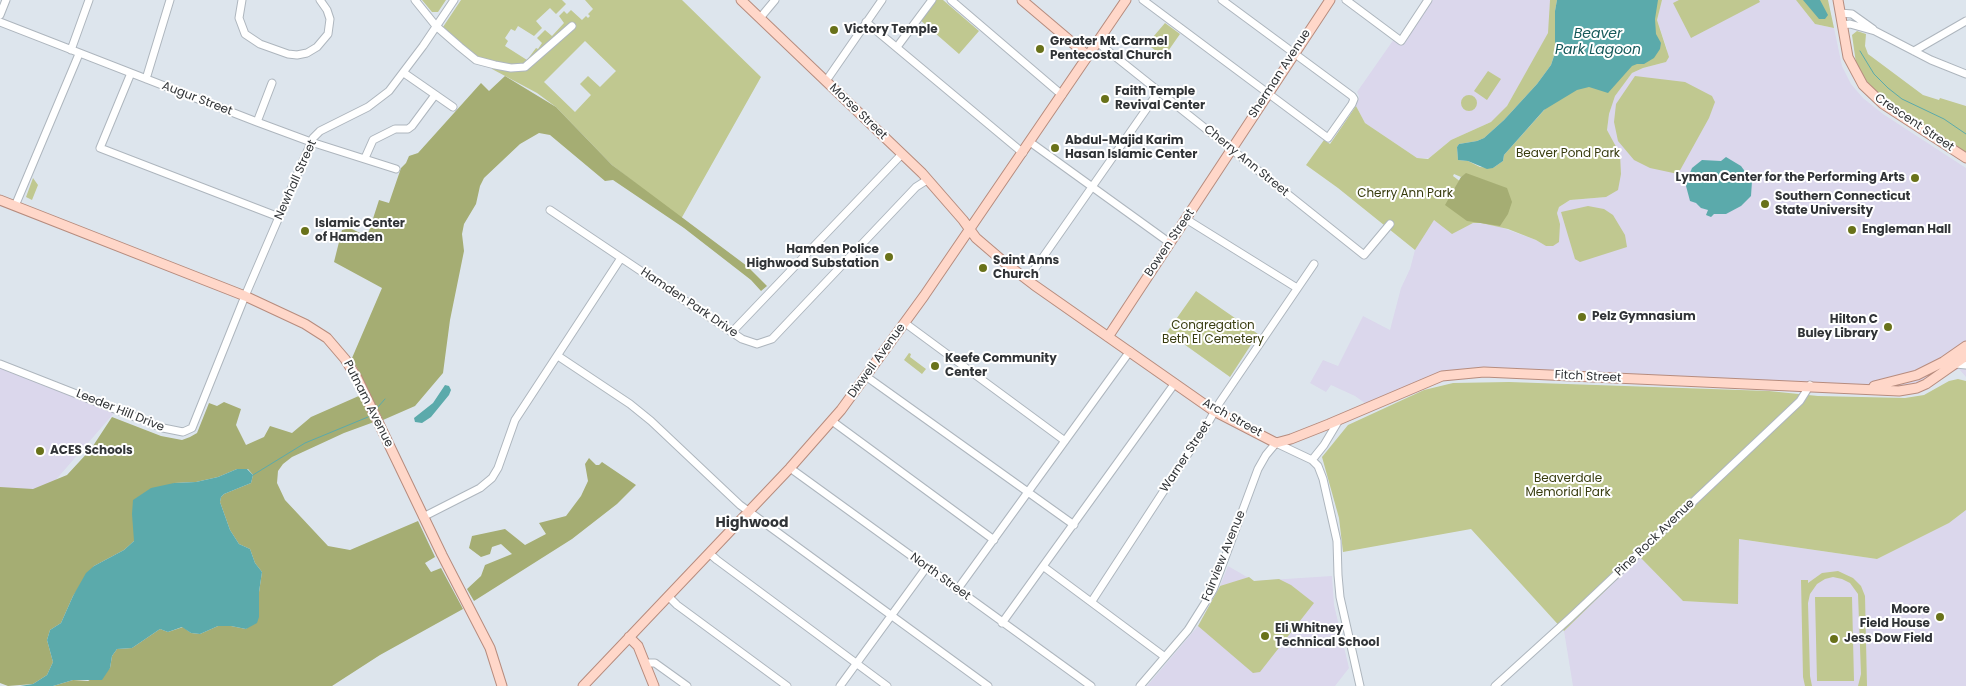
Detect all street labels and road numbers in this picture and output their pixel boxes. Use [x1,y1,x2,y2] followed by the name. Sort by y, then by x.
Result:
[1246,27,1314,121] street label: Sherman Avenue
[160,79,234,119] street label: Augur Street
[826,81,890,143] street label: Morse Street
[1872,91,1956,155] street label: Crescent Street
[1201,122,1291,200] street label: Cherry Ann Street
[272,138,320,222] street label: Newhall Street
[1142,207,1198,279] street label: Bowen Street
[638,265,740,341] street label: Hamden Park Drive
[845,321,909,401] street label: Dixwell Avenue
[340,358,396,450] street label: Putnam Avenue
[1554,368,1622,386] street label: Fitch Street
[74,387,166,435] street label: Leeder Hill Drive
[1200,396,1264,440] street label: Arch Street
[1158,419,1214,495] street label: Warner Street
[1612,496,1698,580] street label: Pine Rock Avenue
[1199,508,1249,604] street label: Fairview Avenue
[907,550,973,604] street label: North Street

